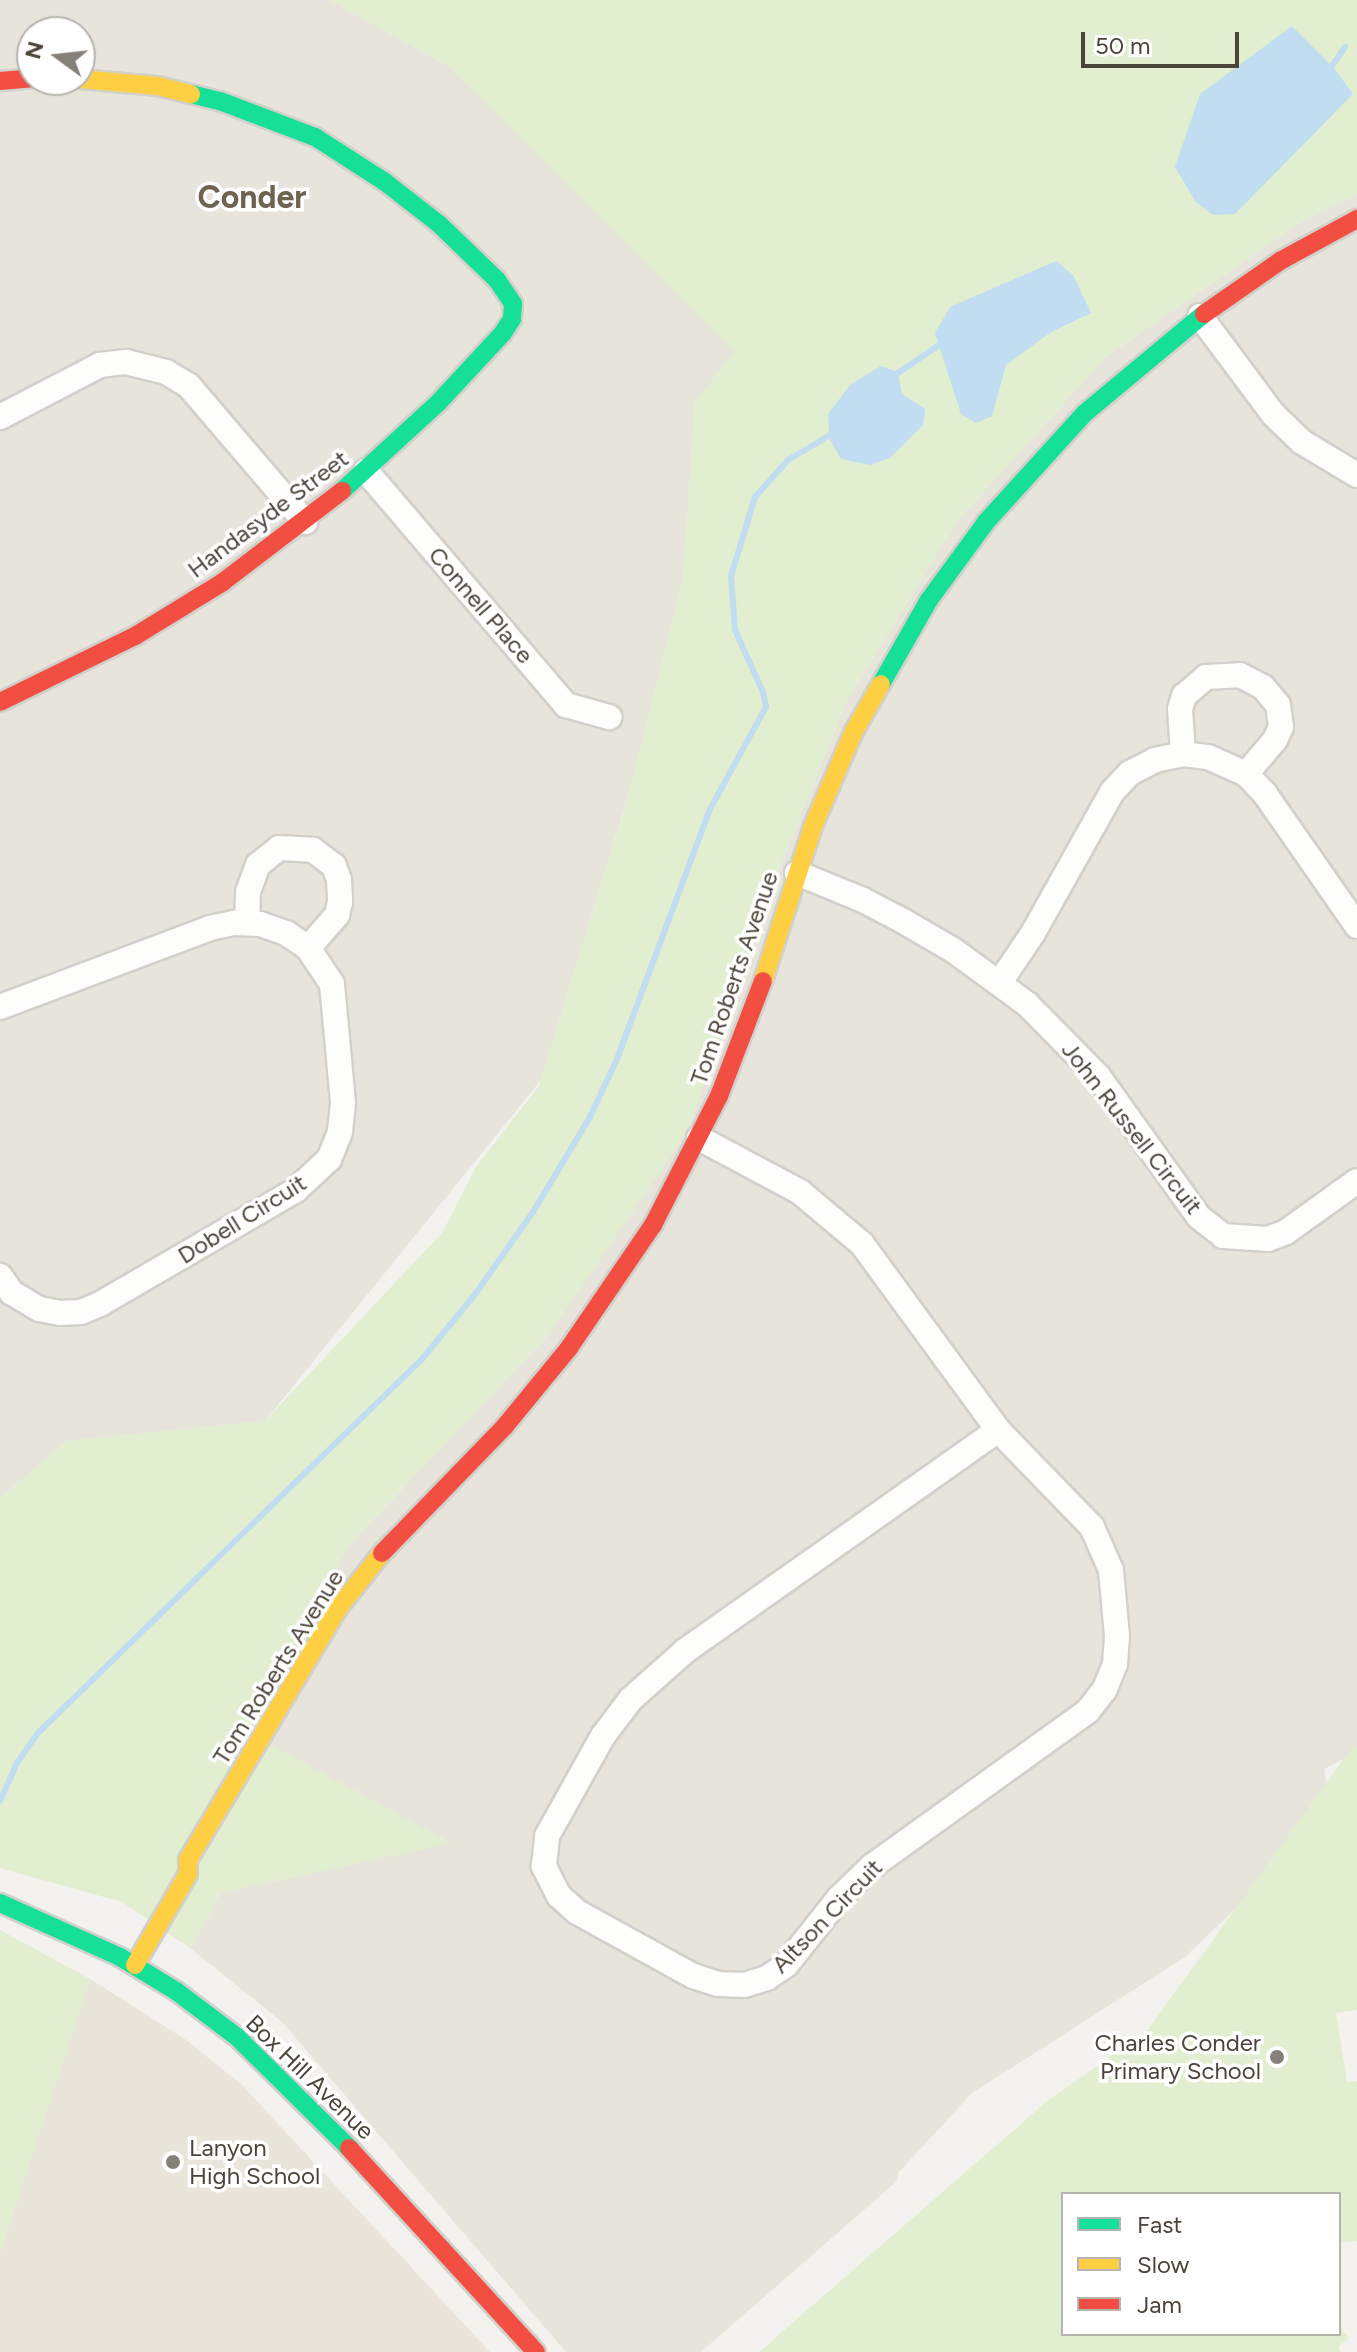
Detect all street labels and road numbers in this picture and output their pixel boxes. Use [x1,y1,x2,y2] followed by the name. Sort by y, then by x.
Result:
[182,444,354,584] street label: Handasyde Street
[423,541,539,669] street label: Connell Place
[684,868,784,1088] street label: Tom Roberts Avenue
[1056,1036,1208,1220] street label: John Russell Circuit
[172,1168,312,1270] street label: Dobell Circuit
[207,1565,349,1769] street label: Tom Roberts Avenue
[766,1853,888,1979] street label: Altson Circuit
[240,2009,380,2145] street label: Box Hill Avenue

